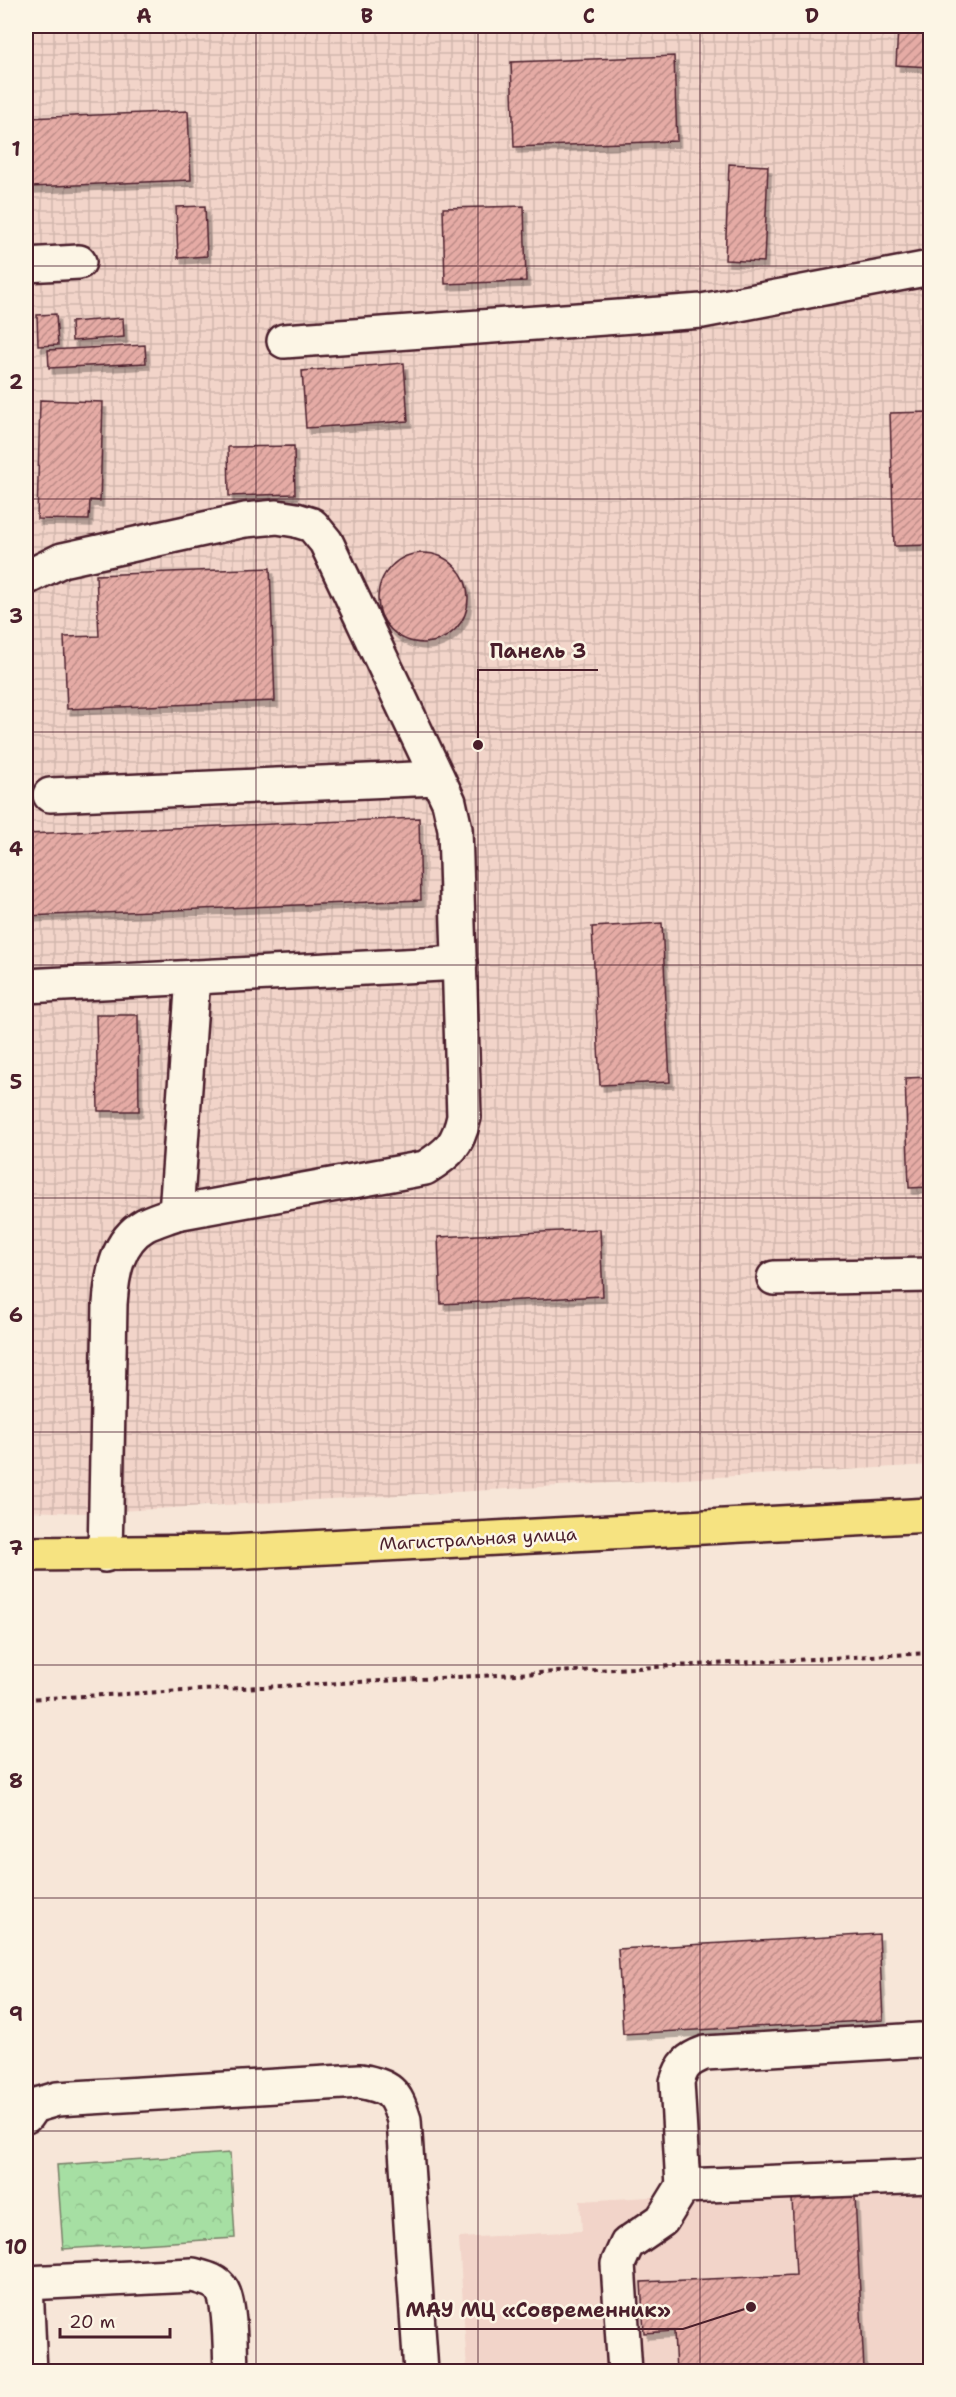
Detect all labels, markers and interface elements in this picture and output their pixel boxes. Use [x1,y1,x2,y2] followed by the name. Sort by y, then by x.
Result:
[136,3,152,29] text: A
[361,3,373,29] text: B
[583,3,595,29] text: C
[805,3,819,29] text: D
[11,136,21,162] text: 1
[9,369,23,395] text: 2
[9,603,23,629] text: 3
[478,632,598,670] callout: Панель 3
[490,638,586,664] text: Панель 3
[9,836,23,862] text: 4
[10,1069,22,1095] text: 5
[9,1302,23,1328] text: 6
[378,1522,578,1556] street label: Магистральная улица
[9,1535,23,1561] text: 7
[9,1768,23,1794] text: 8
[9,2001,23,2027] text: 9
[5,2234,27,2260] text: 10
[394,2291,683,2329] callout: МАУ МЦ «Современник»
[405,2297,671,2323] text: МАУ МЦ «Современник»
[60,2301,170,2339] scale bar
[69,2310,115,2334] text: 20 m

